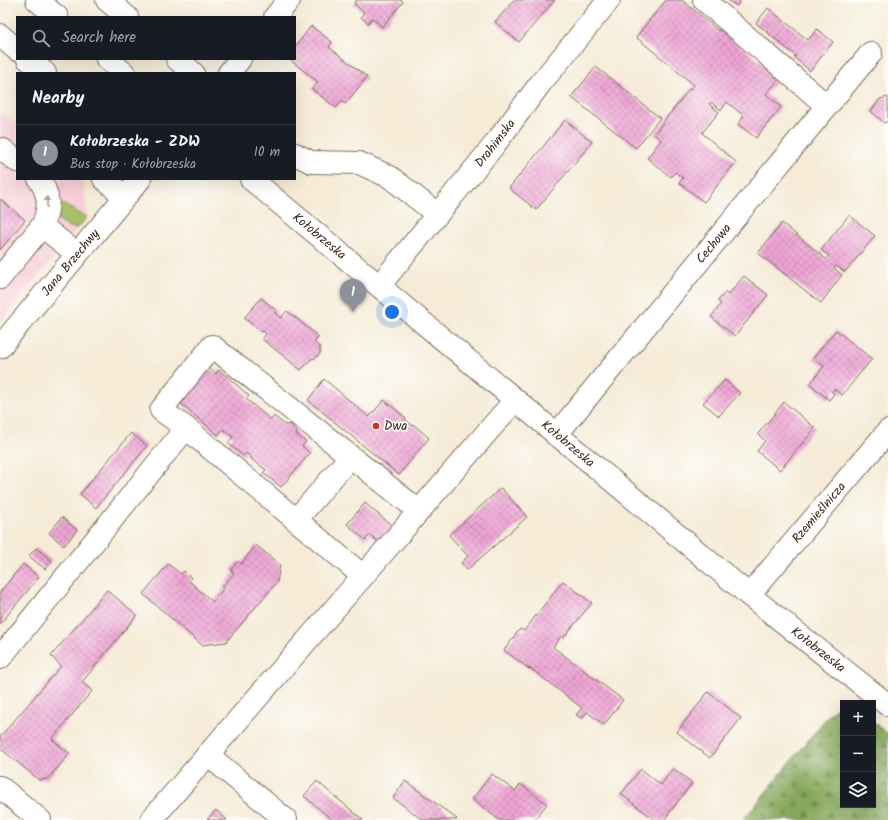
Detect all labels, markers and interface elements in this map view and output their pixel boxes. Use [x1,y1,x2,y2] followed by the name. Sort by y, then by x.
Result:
[16,16,296,60] search box
[62,26,136,50] text: Search here
[30,27,52,49] icon: search
[32,85,84,112] text: Nearby
[469,114,521,172] street label: Drahimska
[70,130,200,154] text: Kołobrzeska - ZDW
[43,142,47,163] text: 1
[254,142,280,163] text: 10 m
[70,154,196,175] text: Bus stop · Kołobrzeska
[44,195,50,208] one-way arrow
[288,207,351,265] street label: Kołobrzeska
[691,219,737,268] street label: Cechowa
[36,223,105,301] street label: Jana Brzechwy
[340,279,366,312] pin: 1
[382,302,402,322] your location
[536,415,600,473] street label: Kołobrzeska
[384,416,407,437] place label: Dwa
[371,421,381,431] marker: Dwa
[787,477,851,548] street label: Rzemieślnicza
[786,621,850,678] street label: Kołobrzeska
[840,700,876,808] map controls
[840,700,876,736] button: +
[840,736,876,772] button: −
[840,772,876,808] button: layers

